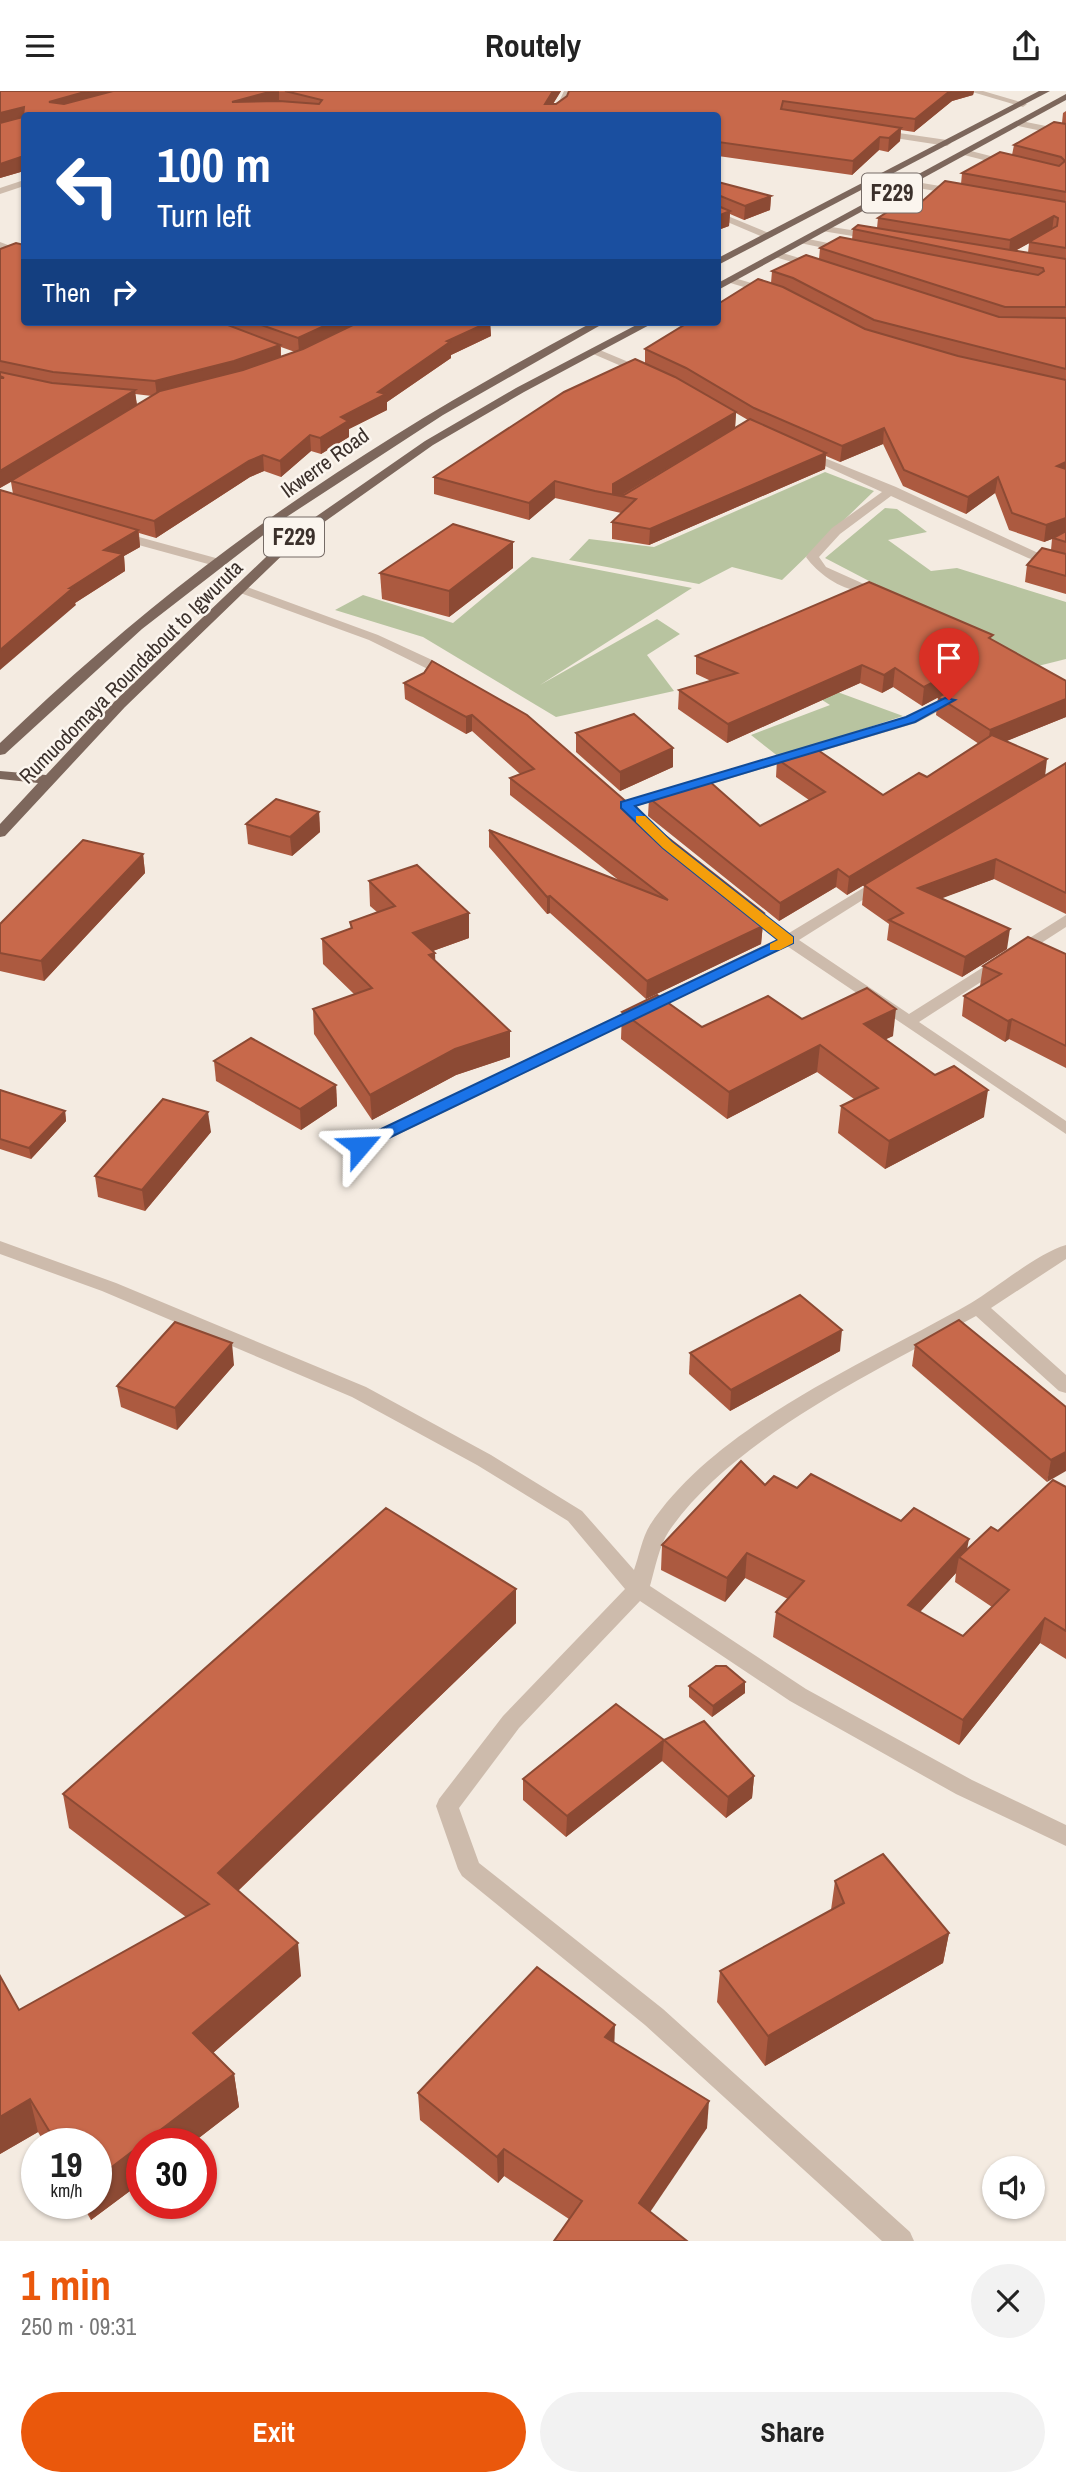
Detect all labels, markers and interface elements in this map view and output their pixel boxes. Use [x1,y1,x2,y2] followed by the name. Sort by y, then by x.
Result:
[485,24,581,67] text: Routely
[21,27,59,65] icon: menu
[1007,27,1045,65] icon: share
[157,131,271,197] text: 100 m
[42,140,133,231] icon: left
[862,173,922,213] road number: F229
[157,194,251,237] text: Turn left
[105,273,143,311] icon: right
[42,275,91,310] text: Then
[275,421,375,504] street label: Ikwerre Road
[264,517,324,557] road number: F229
[12,553,249,790] street label: Rumuodomaya Roundabout to Igwuruta
[919,628,979,700] pin
[930,639,968,677] icon: arrive
[323,1109,397,1183] position arrow
[126,2128,217,2219] speed limit sign: 30
[51,2141,82,2188] text: 19
[982,2156,1045,2219] map controls
[982,2156,1045,2219] button: sound
[51,2178,83,2203] text: km/h
[21,2257,111,2313] text: 1 min
[971,2264,1045,2338] button: close
[21,2311,136,2342] text: 250 m · 09:31
[21,2392,526,2472] button: Exit
[540,2392,1045,2472] button: Share

